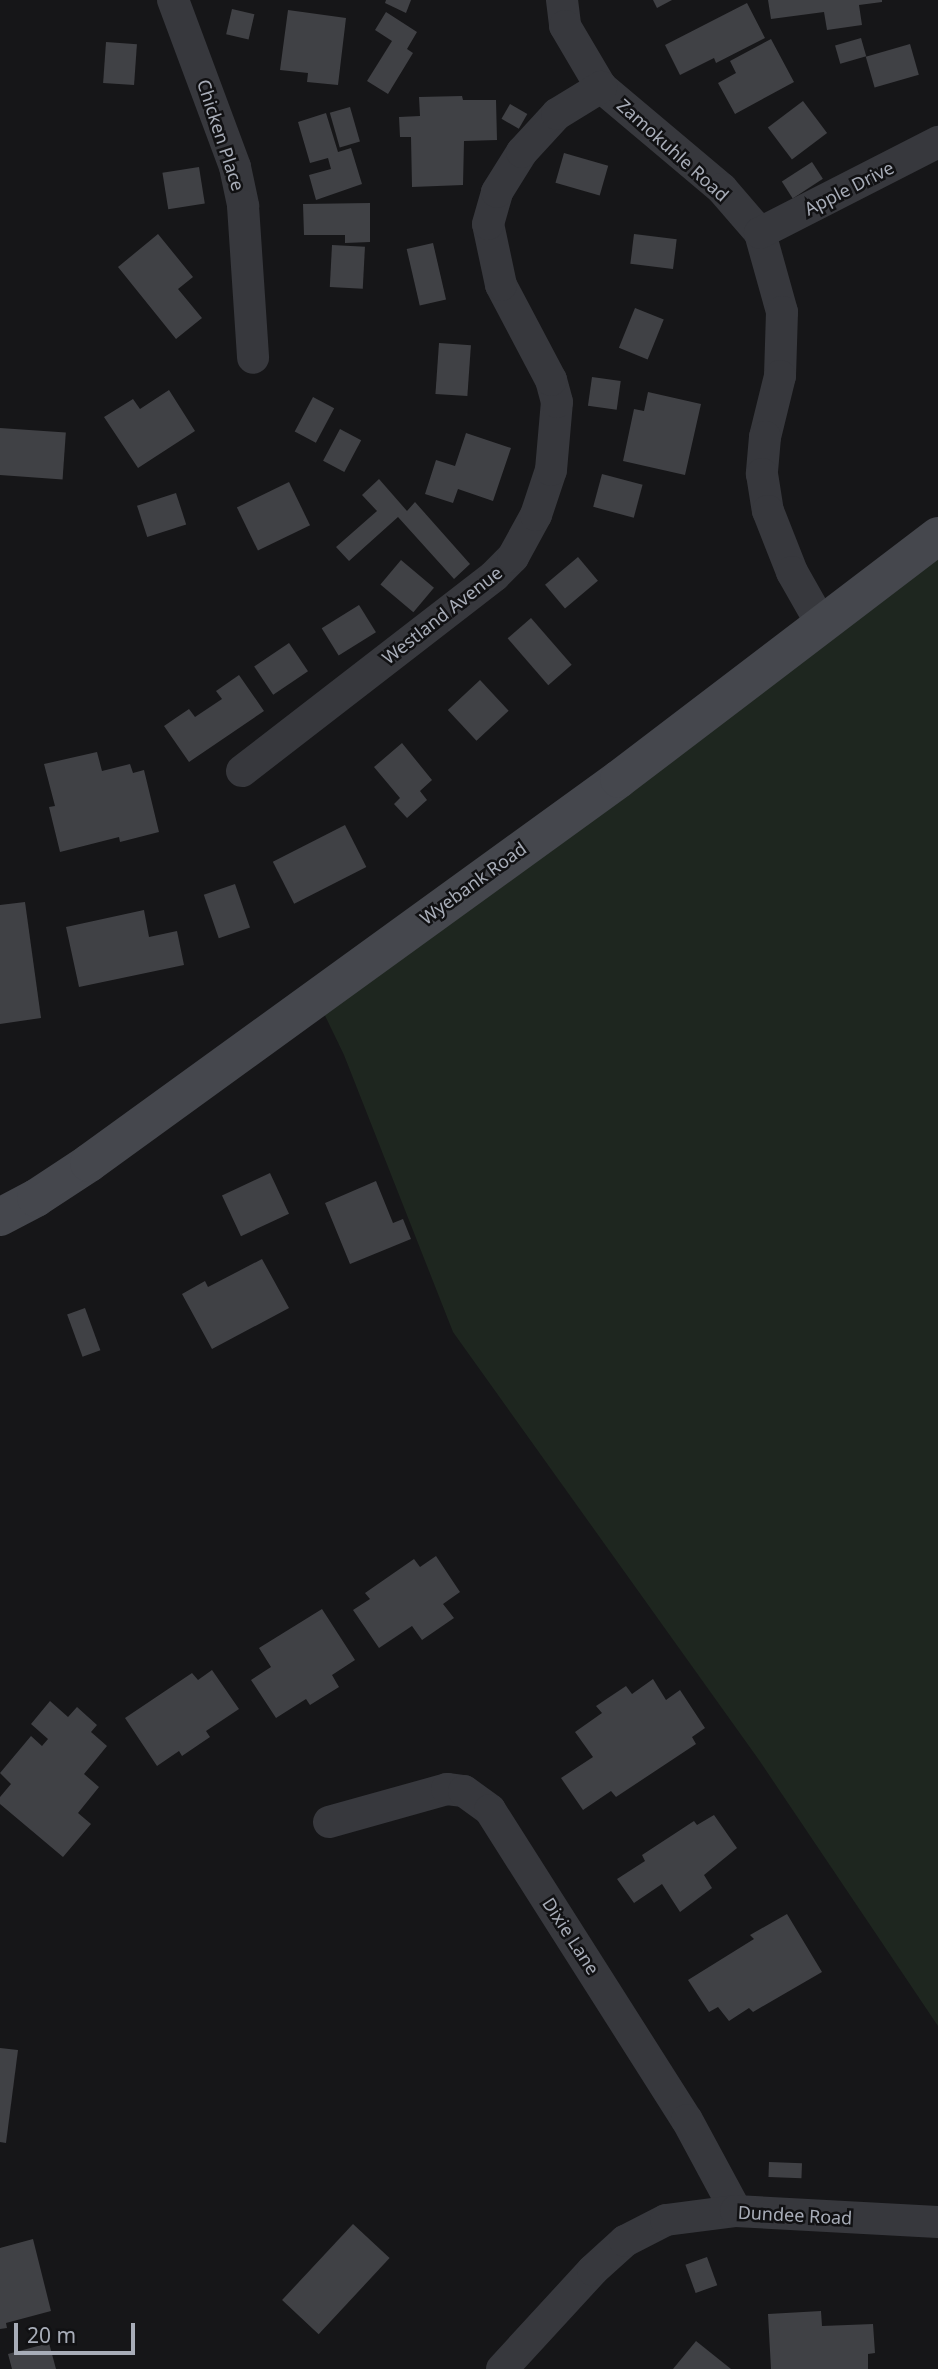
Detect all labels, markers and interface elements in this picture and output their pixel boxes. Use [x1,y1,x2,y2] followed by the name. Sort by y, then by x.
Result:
[193,77,249,193] street label: Chicken Place
[613,94,733,206] street label: Zamokuhle Road
[801,156,897,220] street label: Apple Drive
[378,561,506,669] street label: Westland Avenue
[416,837,530,929] street label: Wyebank Road
[538,1893,604,1979] street label: Dixie Lane
[737,2201,853,2229] street label: Dundee Road
[18,2310,138,2354] scale bar
[27,2321,76,2349] text: 20 m

